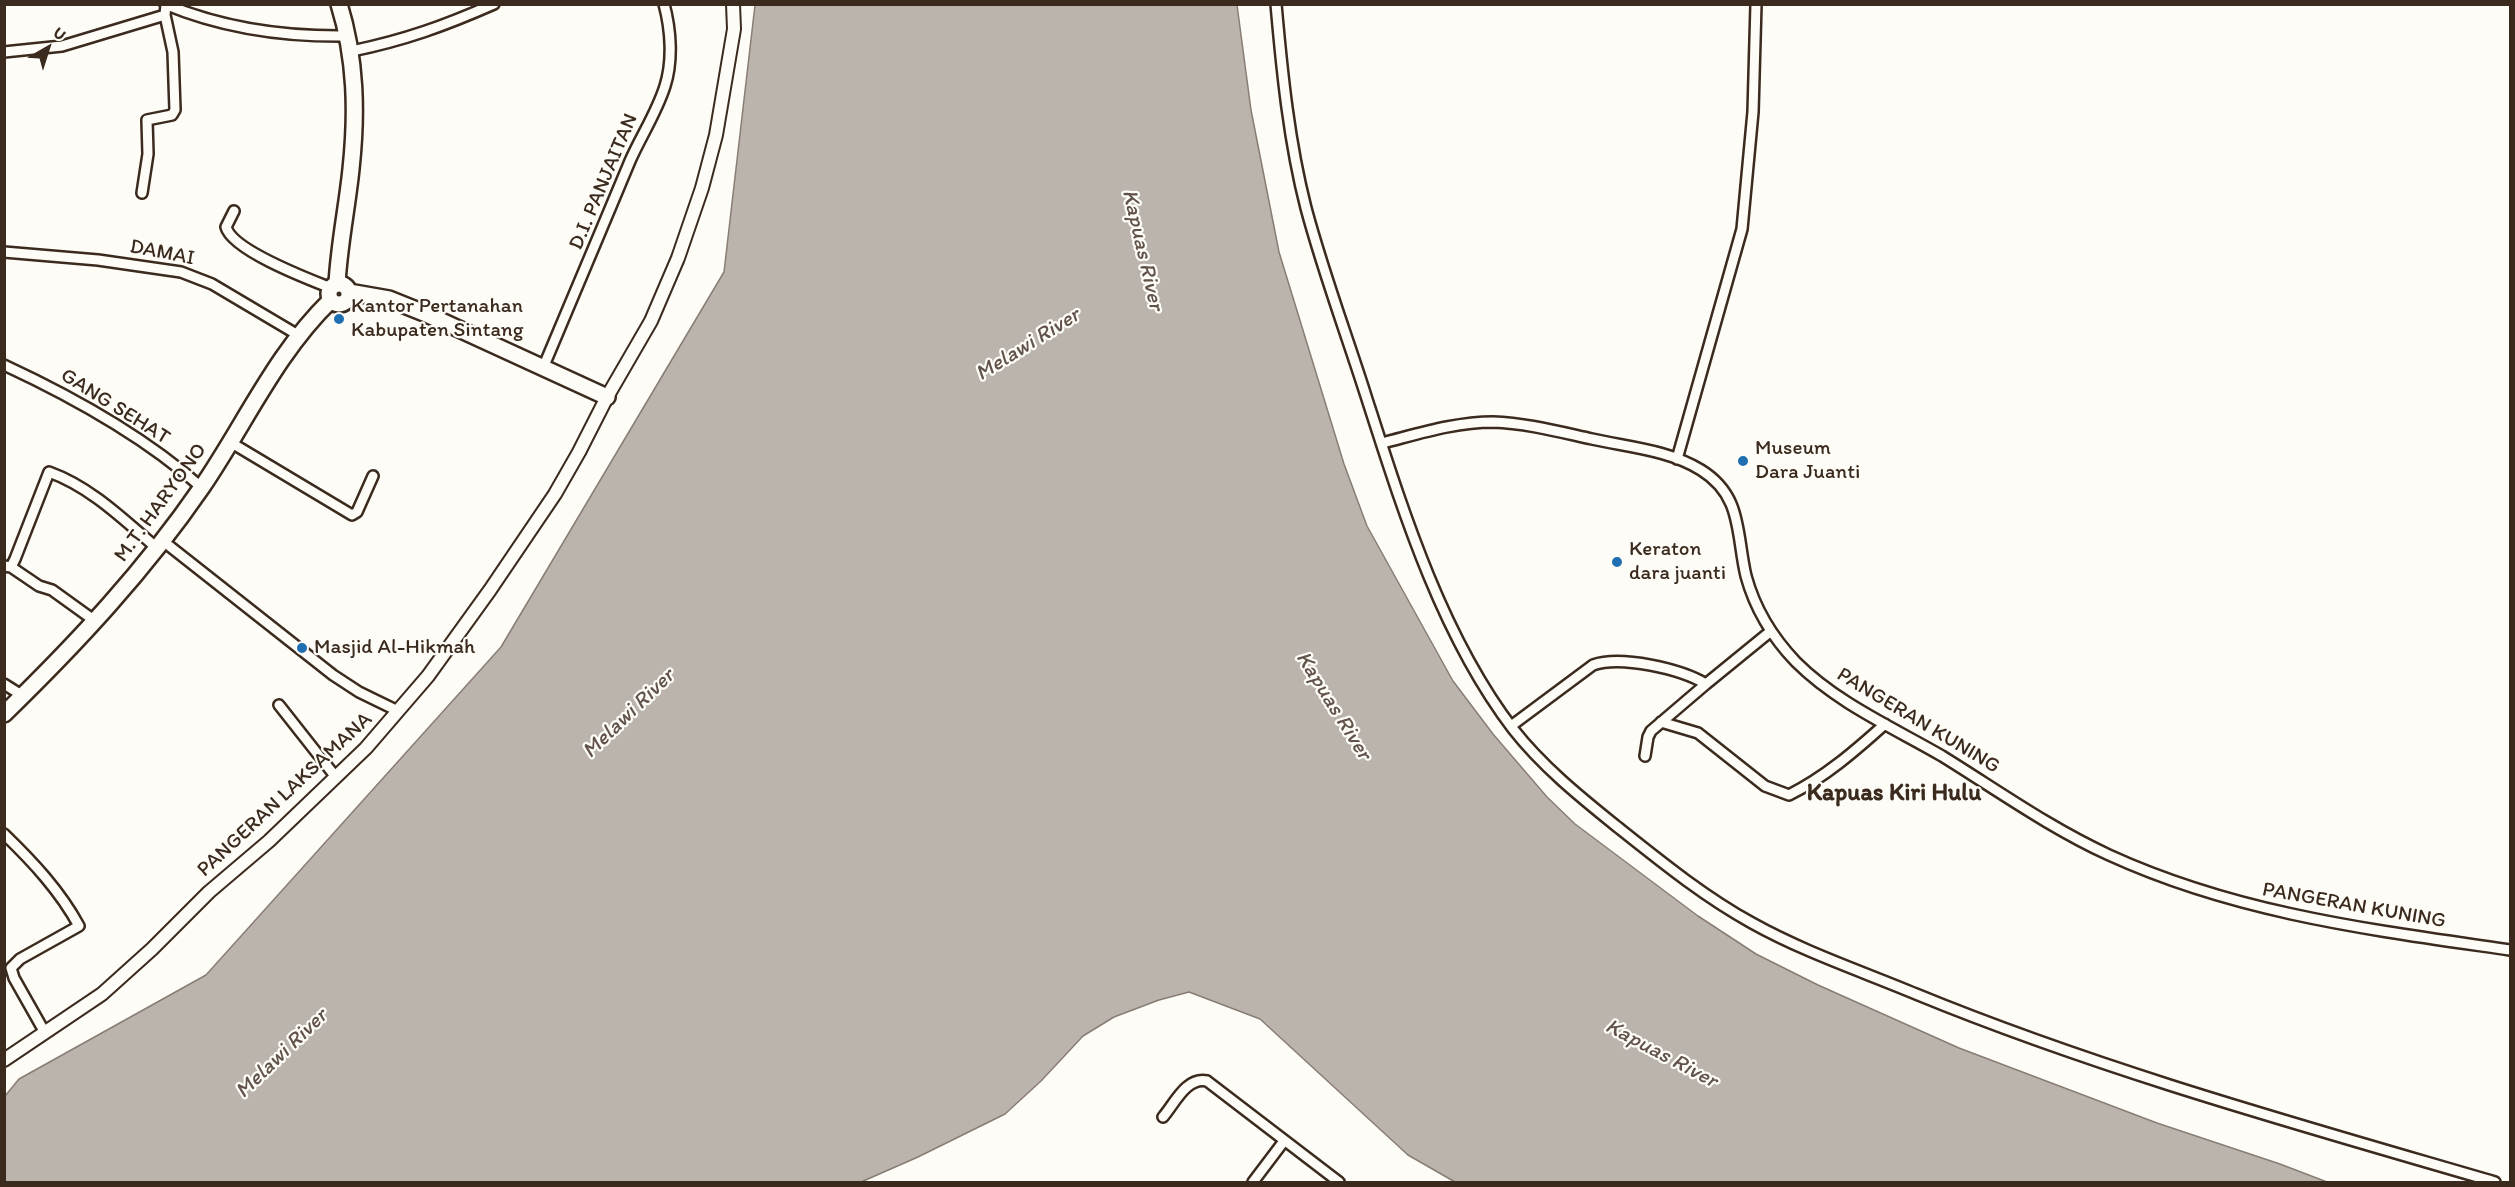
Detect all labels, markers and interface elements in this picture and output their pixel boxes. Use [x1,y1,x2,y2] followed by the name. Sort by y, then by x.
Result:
[18,18,78,78] north arrow
[50,23,70,44] text: U
[564,110,644,254] street label: D.I. PANJAITAN
[1115,187,1169,313] water label: Kapuas River
[128,234,196,272] street label: DAMAI
[351,294,523,344] place label: Kantor Pertanahan Kabupaten Sintang
[971,302,1085,388] water label: Melawi River
[332,312,346,326] marker: Kantor Pertanahan Kabupaten Sintang
[56,363,174,451] street label: GANG SEHAT
[1755,436,1860,486] place label: Museum Dara Juanti
[109,439,213,567] street label: M.T. HARYONO
[1736,454,1750,468] marker: Museum Dara Juanti
[1629,537,1726,587] place label: Keraton dara juanti
[1610,555,1624,569] marker: Keraton dara juanti
[314,635,475,661] place label: Masjid Al-Hikmah
[295,641,309,655] marker: Masjid Al-Hikmah
[1289,647,1377,765] water label: Kapuas River
[1832,662,2004,780] street label: PANGERAN KUNING
[577,663,681,765] water label: Melawi River
[192,707,378,883] street label: PANGERAN LAKSAMANA
[1807,780,1981,808] district label: Kapuas Kiri Hulu
[2260,877,2448,935] street label: PANGERAN KUNING
[230,1003,334,1105] water label: Melawi River
[1600,1013,1722,1095] water label: Kapuas River

